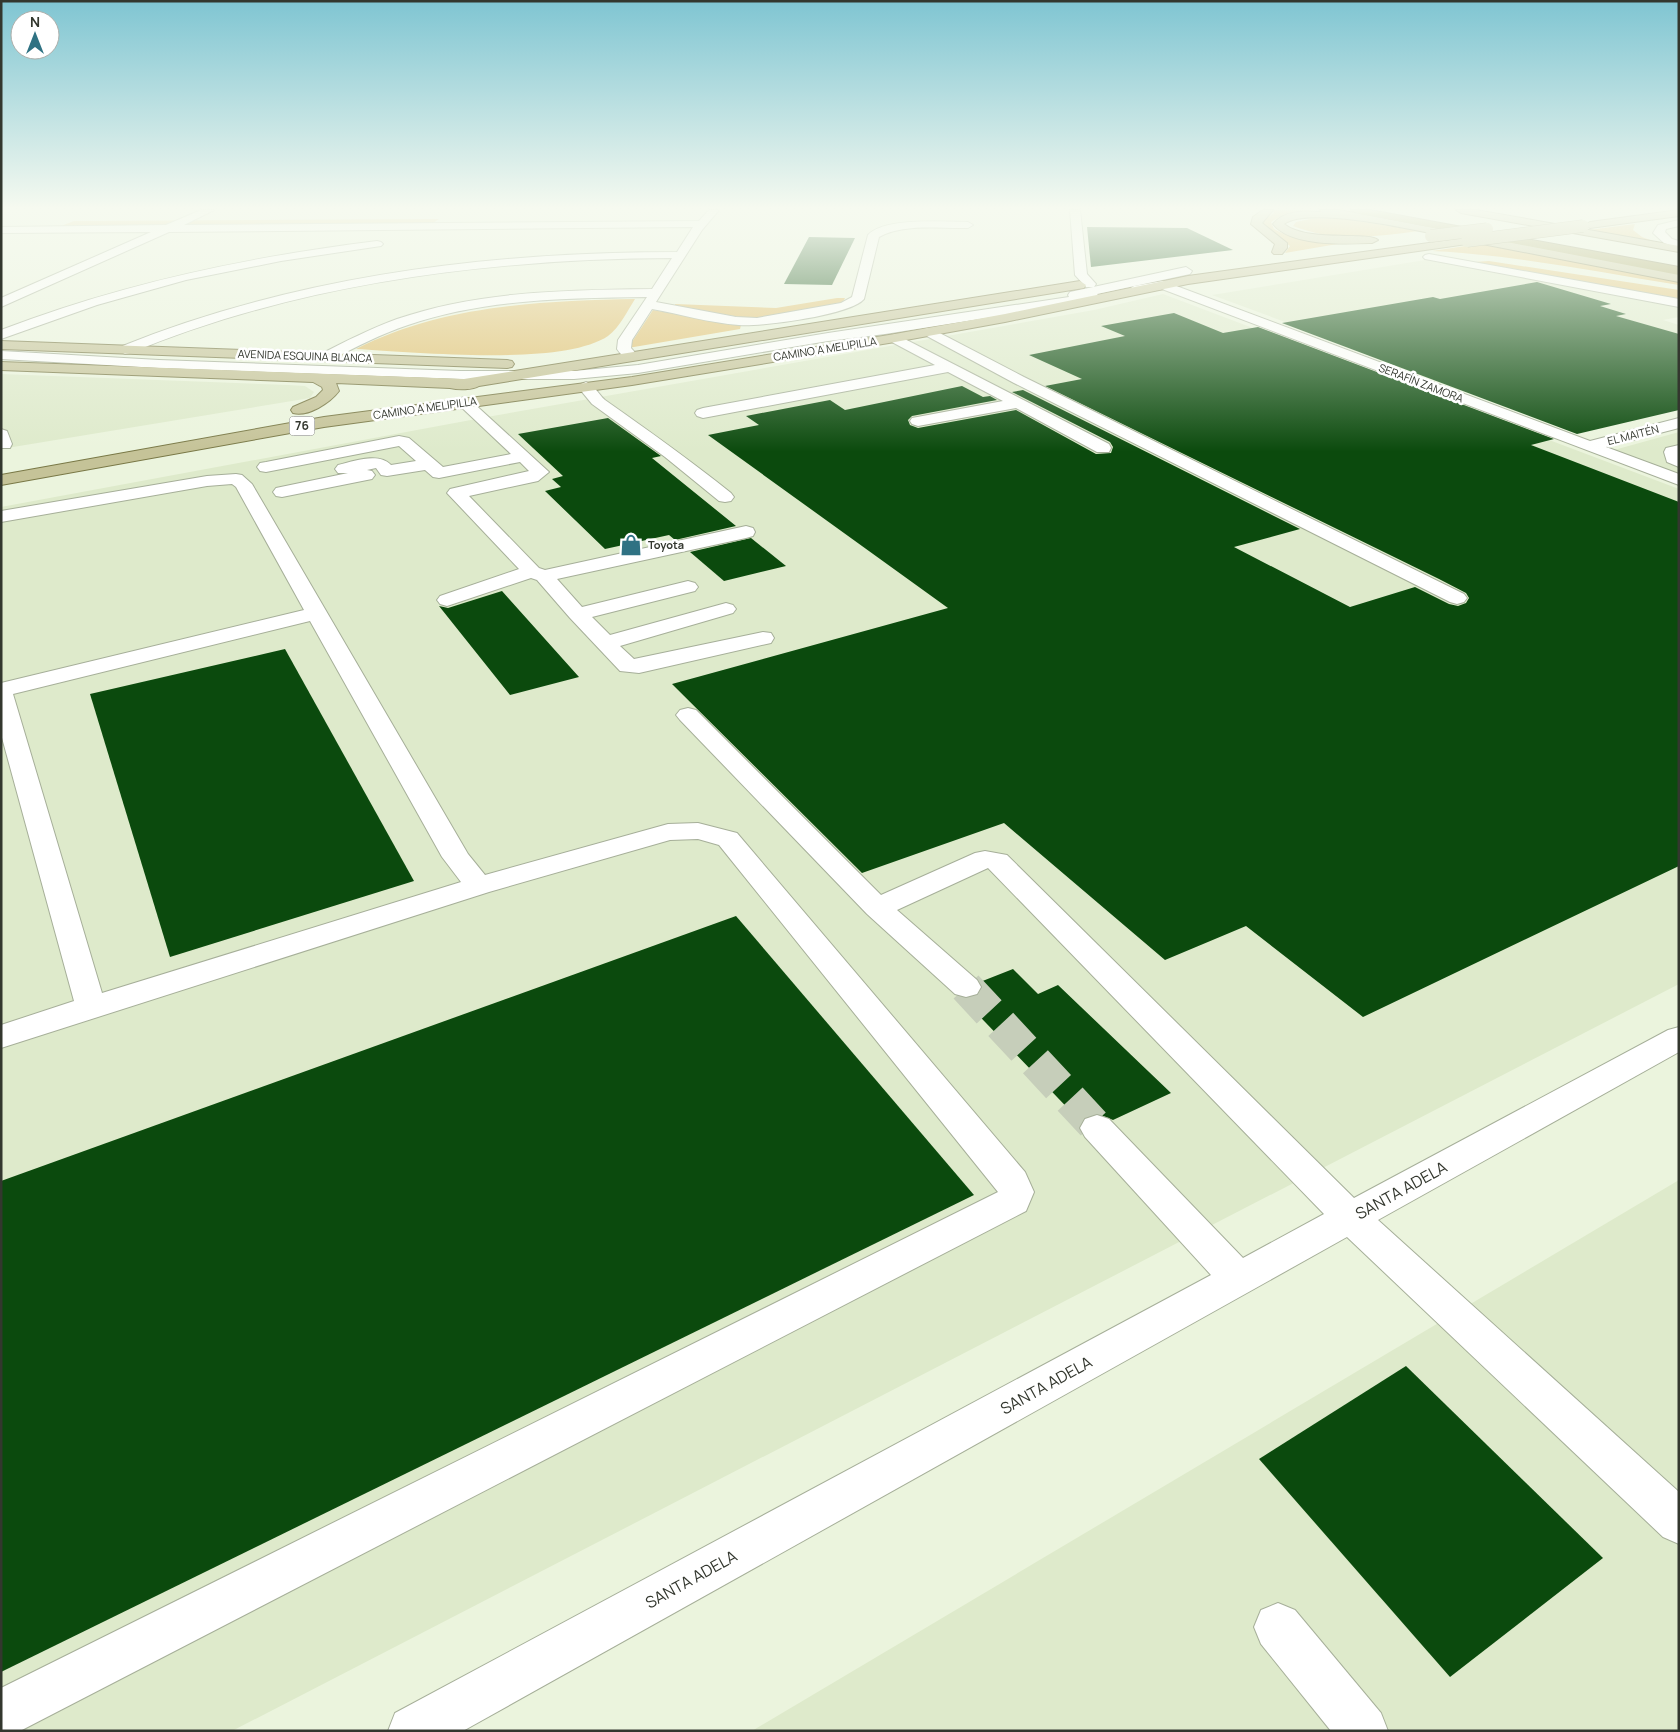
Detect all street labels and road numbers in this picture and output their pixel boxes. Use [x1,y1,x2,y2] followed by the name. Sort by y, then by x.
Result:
[772,333,878,364] street label: CAMINO A MELIPILLA
[237,346,373,365] street label: AVENIDA ESQUINA BLANCA
[1377,359,1466,406] street label: SERAFÍN ZAMORA
[372,393,478,422] street label: CAMINO A MELIPILLA
[290,416,314,436] road number: 76
[1606,421,1660,448] street label: EL MAITÉN
[1351,1156,1451,1224] street label: SANTA ADELA
[996,1351,1096,1419] street label: SANTA ADELA
[641,1545,741,1613] street label: SANTA ADELA

